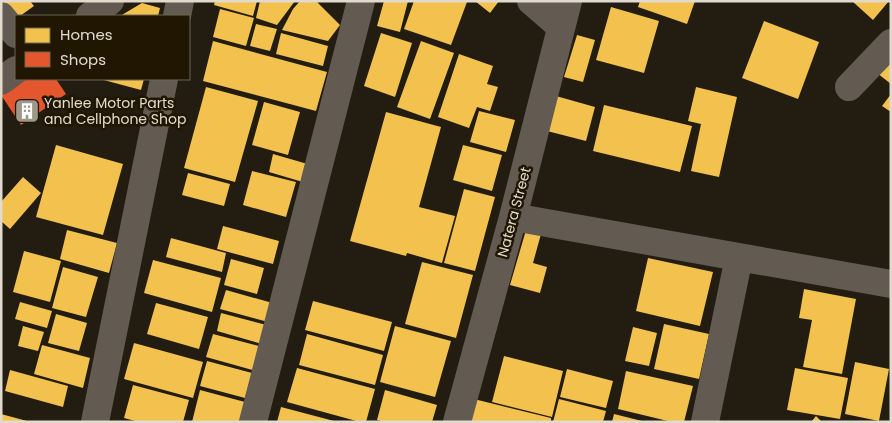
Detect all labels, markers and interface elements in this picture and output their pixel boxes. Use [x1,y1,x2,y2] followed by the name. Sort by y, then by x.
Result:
[15,15,190,80] legend
[60,24,113,45] text: Homes
[60,49,106,70] text: Shops
[44,93,186,129] place label: Yanlee Motor Parts and Cellphone Shop
[14,98,40,124] building icon: Yanlee Motor Parts and Cellphone Shop
[492,165,536,259] street label: Natera Street

